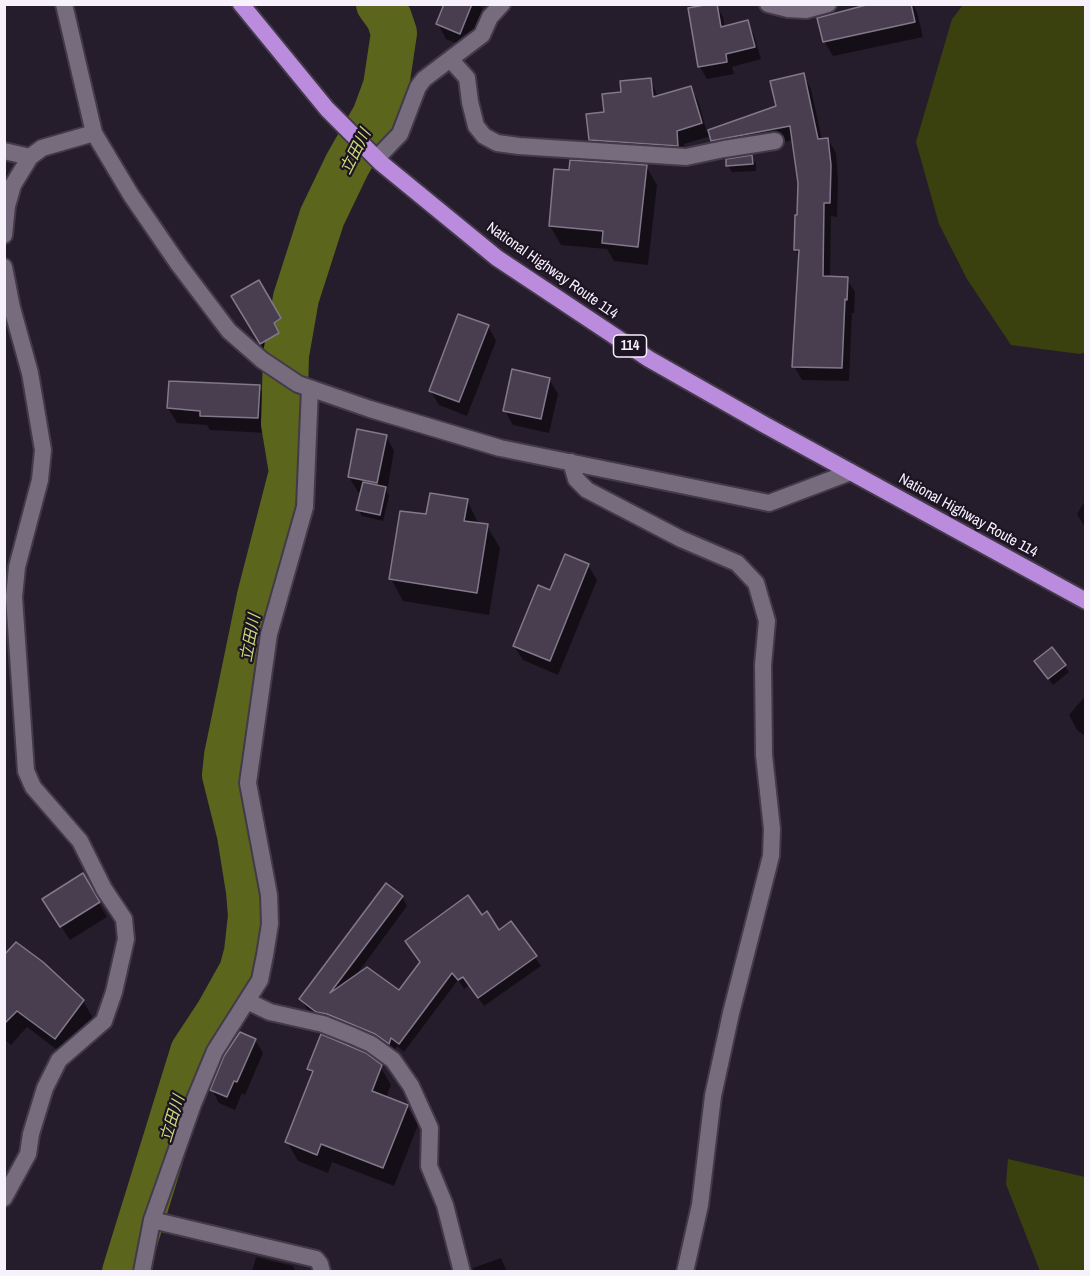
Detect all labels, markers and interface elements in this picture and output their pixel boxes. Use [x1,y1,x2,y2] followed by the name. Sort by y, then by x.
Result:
[337,126,375,178] water label: 立田川
[483,219,621,323] street label: National Highway Route 114
[614,335,646,357] road number: 114
[895,470,1041,562] street label: National Highway Route 114
[237,613,265,663] water label: 立田川
[157,1093,189,1145] water label: 立田川

